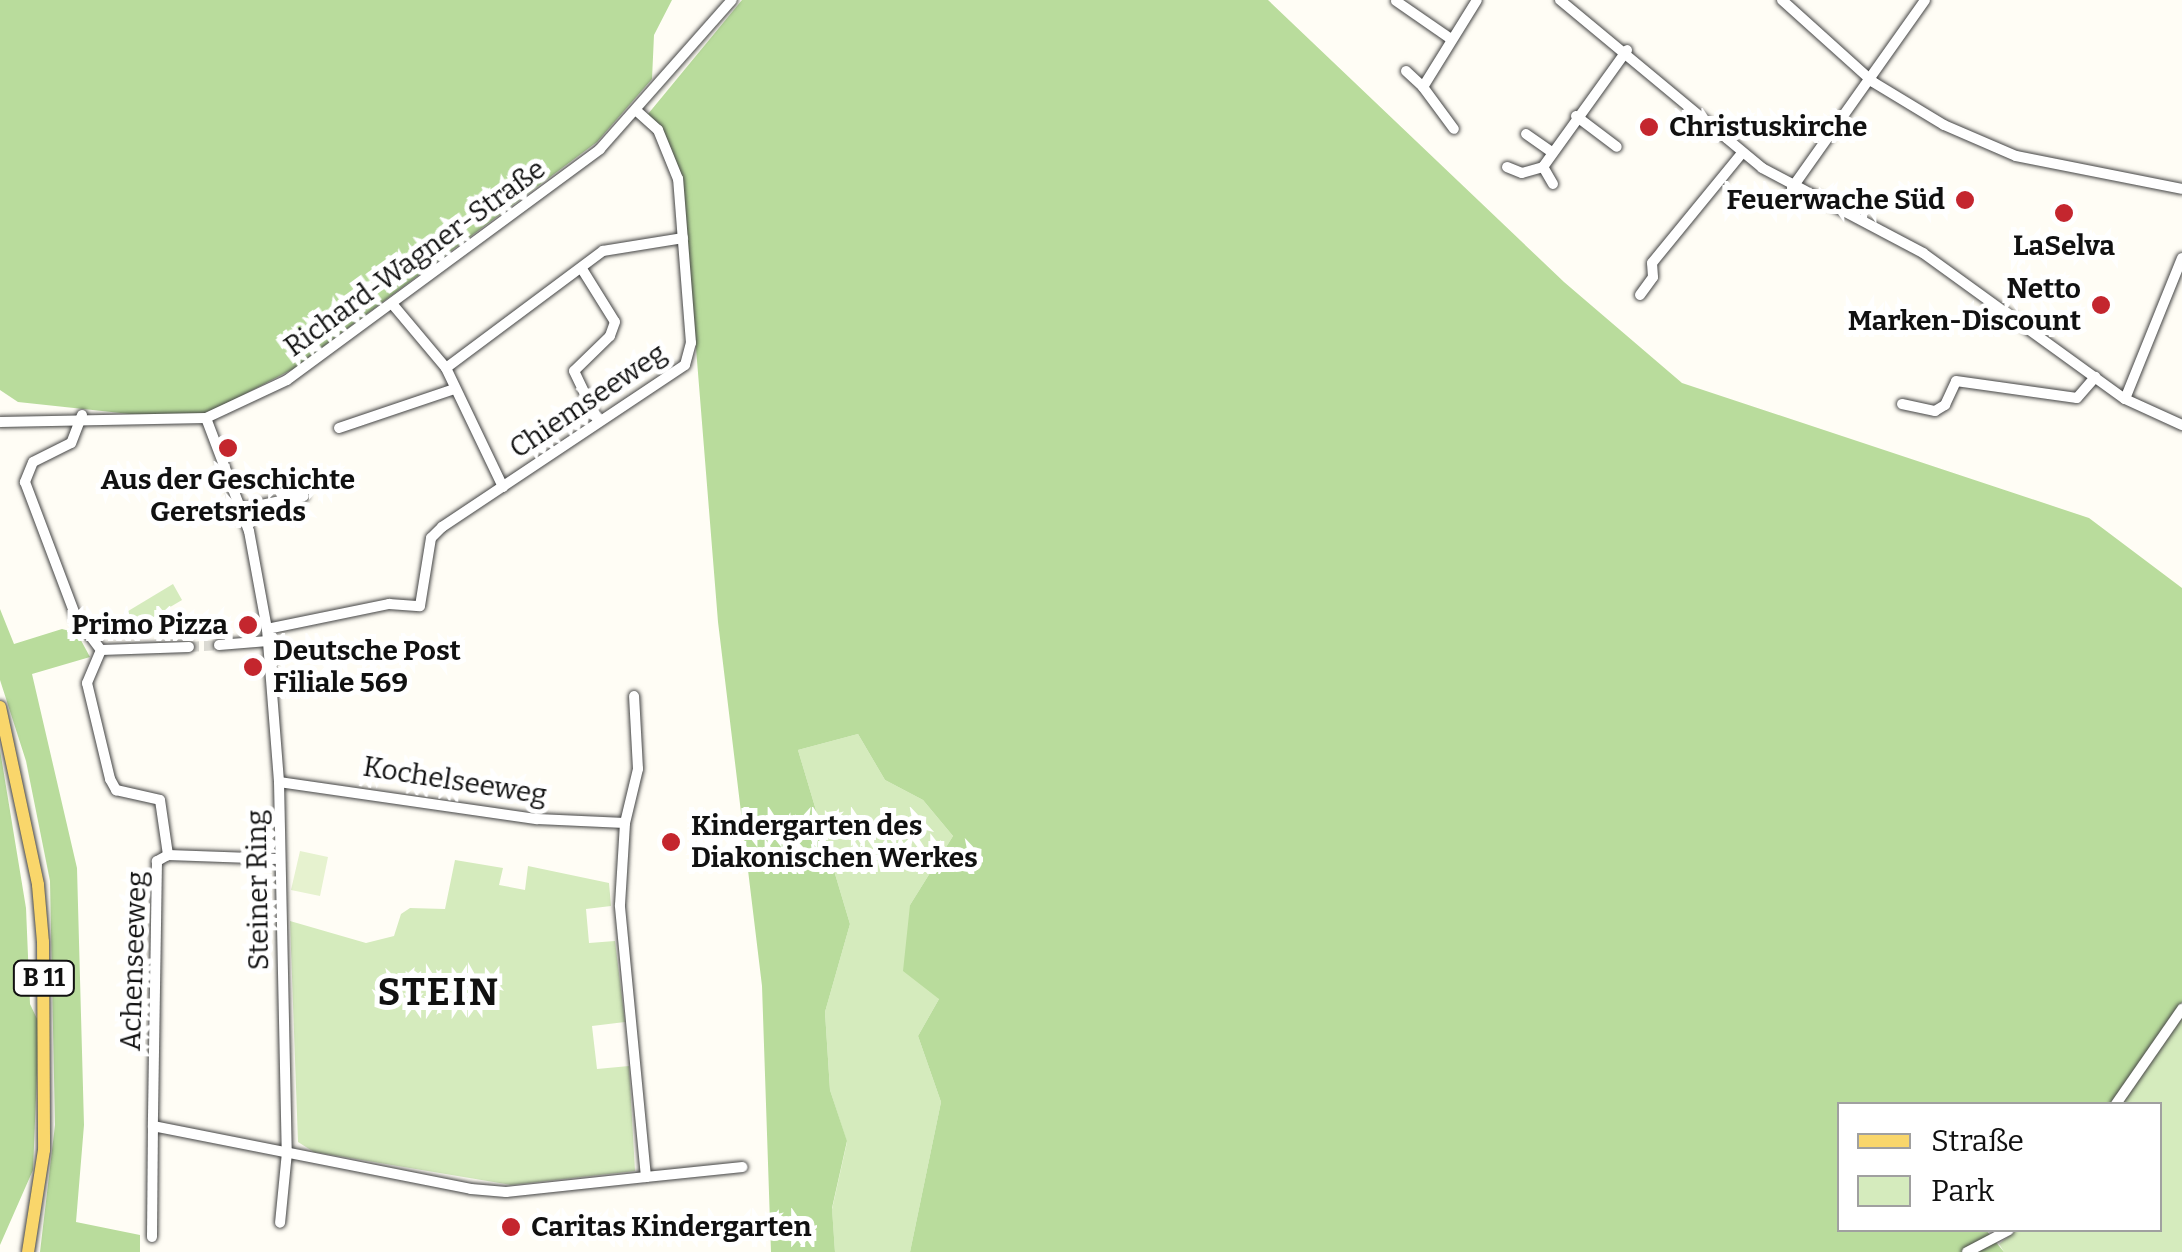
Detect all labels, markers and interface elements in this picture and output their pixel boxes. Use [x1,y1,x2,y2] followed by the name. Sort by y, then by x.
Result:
[1669,110,1867,144] place label: Christuskirche
[1638,116,1660,138] marker: Christuskirche
[278,152,552,364] street label: Richard-Wagner-Straße
[1727,183,1945,217] place label: Feuerwache Süd
[1954,189,1976,211] marker: Feuerwache Süd
[2053,202,2075,224] marker: LaSelva
[2013,229,2115,263] place label: LaSelva
[1848,272,2081,338] place label: Netto Marken-Discount
[2090,294,2112,316] marker: Netto Marken-Discount
[503,336,673,466] street label: Chiemseeweg
[217,437,239,459] marker: Aus der Geschichte Geretsrieds
[101,463,355,529] place label: Aus der Geschichte Geretsrieds
[71,608,228,642] place label: Primo Pizza
[237,614,259,636] marker: Primo Pizza
[273,634,461,700] place label: Deutsche Post Filiale 569
[242,656,264,678] marker: Deutsche Post Filiale 569
[361,750,549,812] street label: Kochelseeweg
[240,809,276,971] street label: Steiner Ring
[691,809,978,875] place label: Kindergarten des Diakonischen Werkes
[660,831,682,853] marker: Kindergarten des Diakonischen Werkes
[114,871,154,1051] street label: Achenseeweg
[12,958,76,998] road number: B 11
[377,970,501,1016] district label: STEIN
[1837,1102,2162,1232] legend
[1931,1123,2024,1159] text: Straße
[1931,1173,1994,1209] text: Park
[531,1210,811,1244] place label: Caritas Kindergarten
[500,1216,522,1238] marker: Caritas Kindergarten

